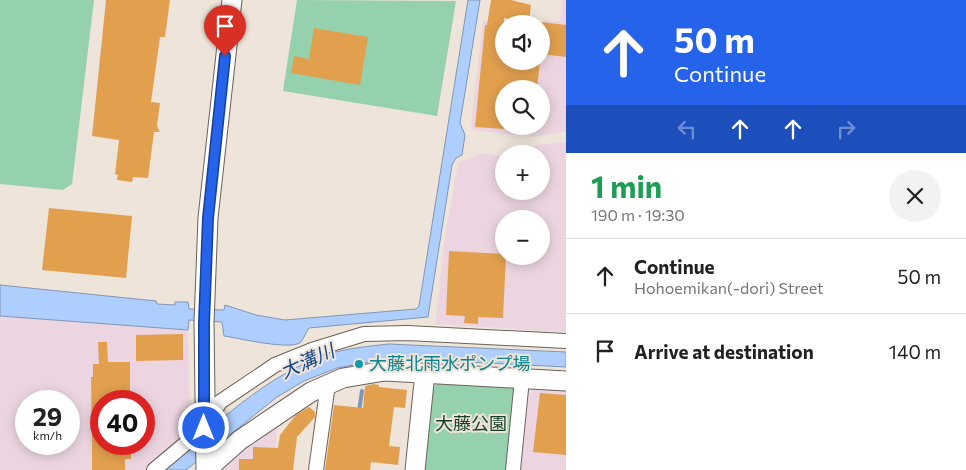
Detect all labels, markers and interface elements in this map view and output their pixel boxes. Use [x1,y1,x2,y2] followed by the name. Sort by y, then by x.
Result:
[204,5,246,56] pin
[211,12,239,40] icon: arrive
[495,15,550,265] map controls
[495,15,550,70] button: sound
[674,17,755,60] text: 50 m
[591,20,656,85] icon: ahead
[674,60,766,87] text: Continue
[495,80,550,135] button: search
[673,115,701,143] icon: left
[726,115,754,143] icon: ahead
[779,115,807,143] icon: ahead
[832,115,860,143] icon: right
[495,145,550,200] button: +
[591,167,662,204] text: 1 min
[889,170,941,222] button: close
[591,205,685,224] text: 190 m · 19:30
[495,210,550,265] button: −
[634,255,714,278] text: Continue
[591,262,619,290] icon: ahead
[897,265,941,288] text: 50 m
[634,278,824,297] text: Hohoemikan(-dori) Street
[591,337,619,365] icon: arrive
[276,338,339,383] water label: 大溝川
[634,340,814,363] text: Arrive at destination
[889,340,941,363] text: 140 m
[369,352,530,374] place label: 大藤北雨水ポンプ場
[353,358,365,370] marker: 大藤北雨水ポンプ場
[90,390,155,455] speed limit sign: 40
[33,401,62,431] text: 29
[177,401,229,453] position arrow
[435,412,507,434] park label: 大藤公園
[33,428,62,442] text: km/h

